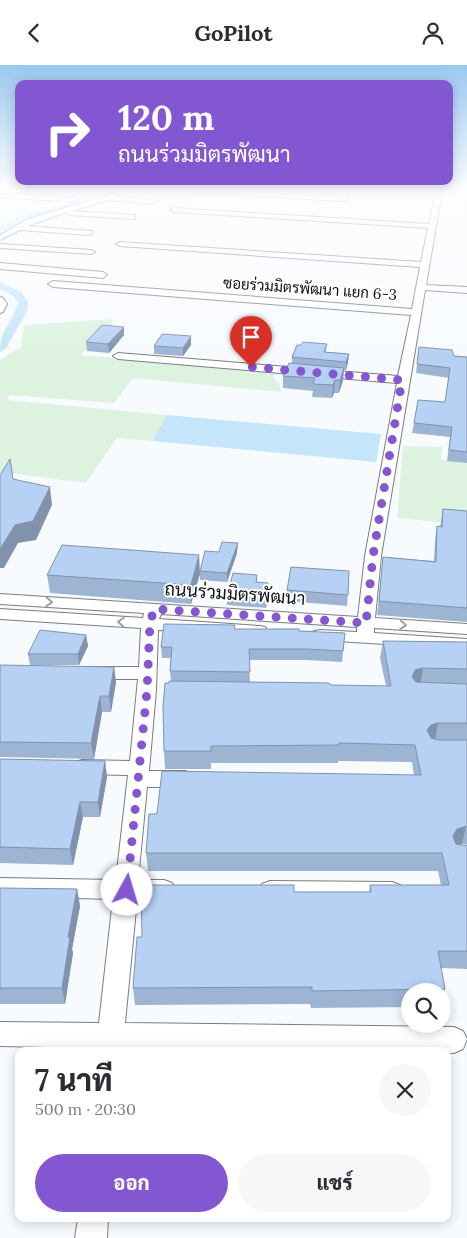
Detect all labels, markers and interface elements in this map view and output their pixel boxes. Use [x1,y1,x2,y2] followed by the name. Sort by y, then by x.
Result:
[20,19,48,47] icon: back
[194,19,273,47] text: GoPilot
[419,19,447,47] icon: person
[118,95,215,140] text: 120 m
[35,100,100,165] icon: right
[118,140,291,168] text: ถนนร่วมมิตรพัฒนา
[222,273,398,304] street label: ซอยร่วมมิตรพัฒนา แยก 6-3
[230,316,272,367] pin
[237,323,265,351] icon: arrive
[164,577,306,610] street label: ถนนร่วมมิตรพัฒนา
[45,597,53,608] one-way arrow
[117,616,125,627] one-way arrow
[399,620,407,631] one-way arrow
[100,863,152,915] position arrow
[401,983,451,1033] map controls
[401,983,451,1033] button: search
[35,1061,113,1099] text: 7 นาที
[379,1064,431,1116] button: close
[35,1099,136,1119] text: 500 m · 20:30
[35,1154,228,1212] button: ออก
[238,1154,431,1212] button: แชร์

